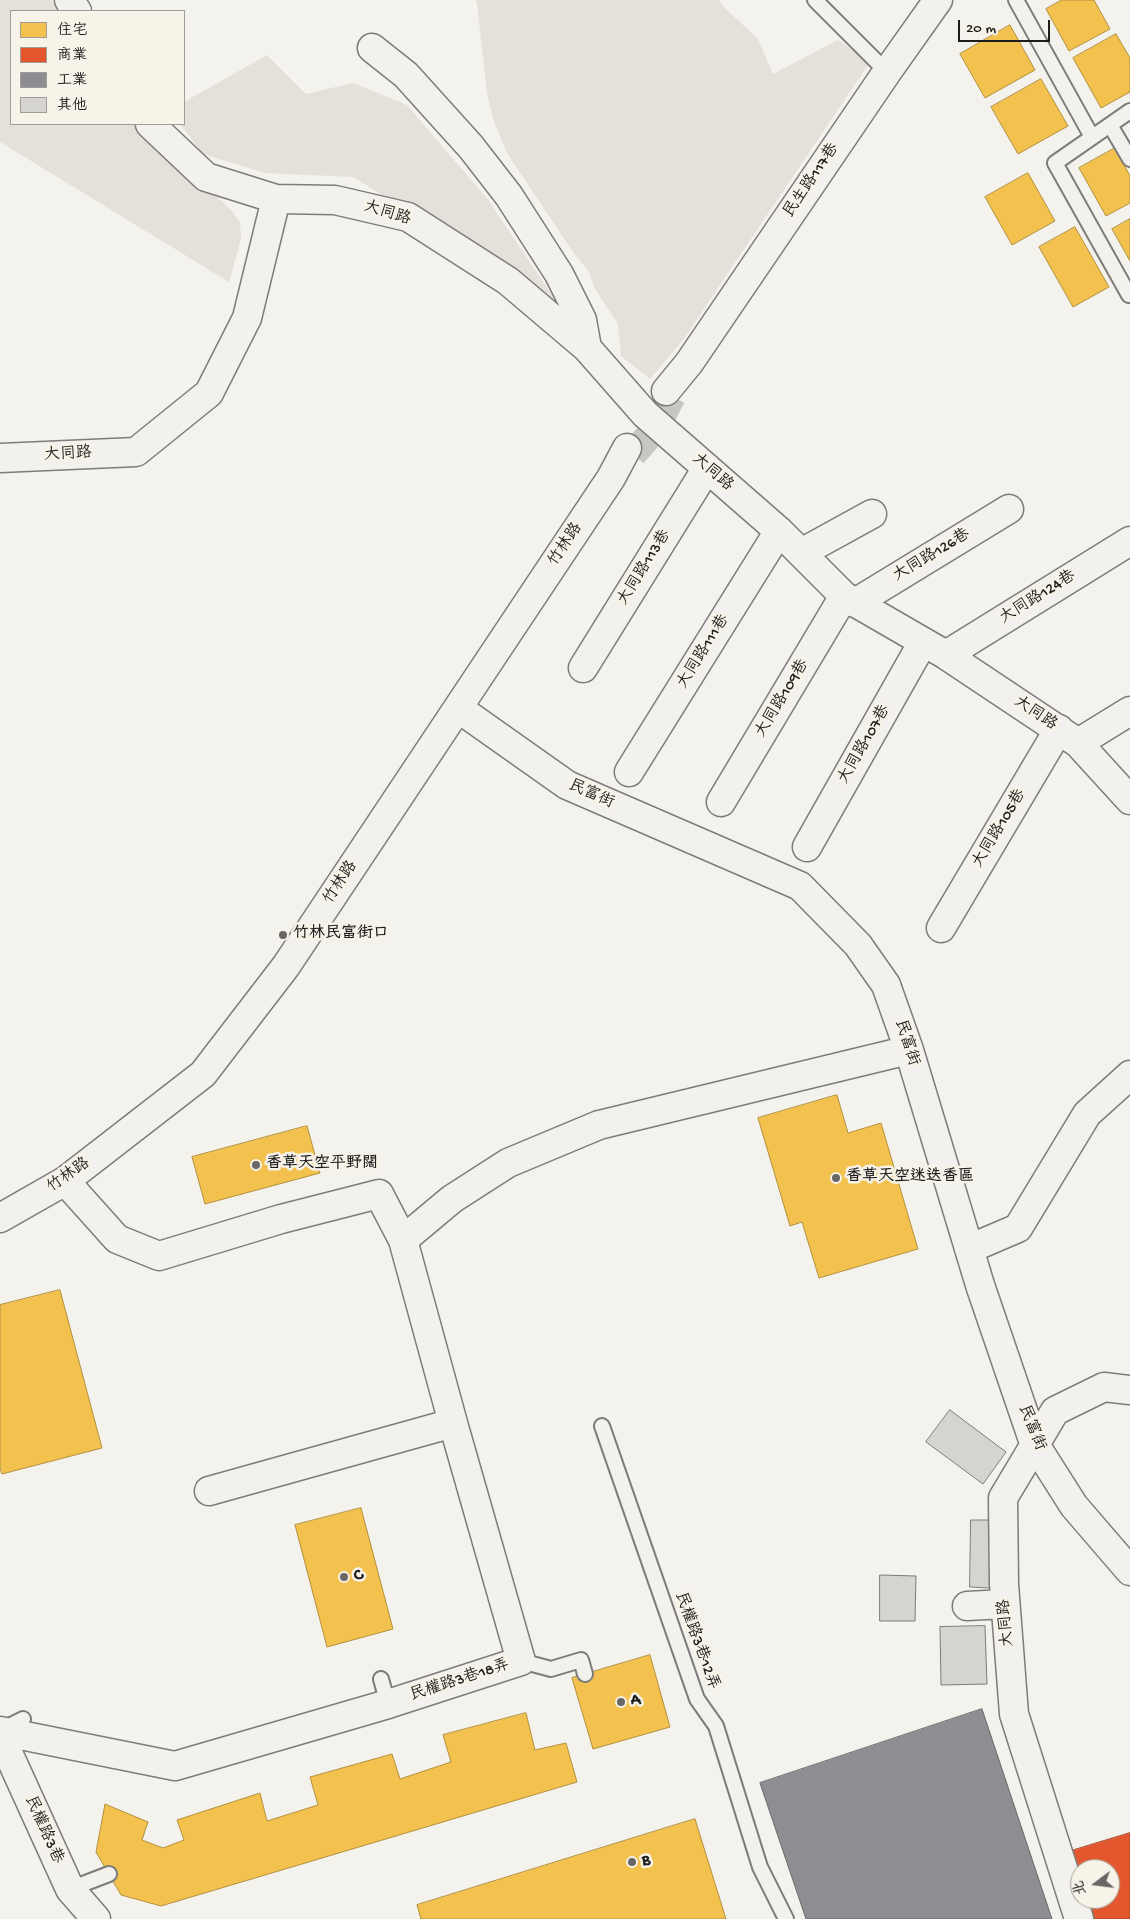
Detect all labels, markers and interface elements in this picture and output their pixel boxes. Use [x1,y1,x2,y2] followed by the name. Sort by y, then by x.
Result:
[10,10,185,125] legend
[960,10,1052,42] scale bar
[966,20,996,38] text: 20 m
[57,22,87,40] text: 住宅
[57,47,87,65] text: 商業
[57,72,87,90] text: 工業
[57,97,87,115] text: 其他
[780,140,844,222] street label: 民生路117巷
[361,198,413,230] street label: 大同路
[44,444,92,466] street label: 大同路
[688,450,736,496] street label: 大同路
[545,520,587,570] street label: 竹林路
[890,526,974,586] street label: 大同路126巷
[614,527,676,609] street label: 大同路113巷
[996,567,1080,629] street label: 大同路124巷
[674,612,734,692] street label: 大同路111巷
[752,657,814,741] street label: 大同路109巷
[1010,693,1060,735] street label: 大同路
[835,702,895,788] street label: 大同路107巷
[565,776,617,814] street label: 民富街
[969,786,1031,872] street label: 大同路105巷
[320,858,362,908] street label: 竹林路
[293,925,389,945] place label: 竹林民富街口
[277,929,289,941] marker: 竹林民富街口
[889,1017,923,1069] street label: 民富街
[44,1154,94,1198] street label: 竹林路
[266,1155,378,1175] place label: 香草天空平野闊
[250,1159,262,1171] marker: 香草天空平野闊
[846,1168,974,1188] place label: 香草天空迷迭香區
[830,1172,842,1184] marker: 香草天空迷迭香區
[1013,1402,1049,1454] street label: 民富街
[354,1567,363,1587] place label: C
[338,1571,350,1583] marker: C
[669,1590,723,1692] street label: 民權路3巷12弄
[995,1598,1019,1648] street label: 大同路
[408,1656,512,1706] street label: 民權路3巷18弄
[631,1692,640,1712] place label: A
[615,1696,627,1708] marker: A
[20,1793,66,1867] street label: 民權路3巷
[642,1852,650,1872] place label: B
[626,1856,638,1868] marker: B
[1070,1859,1120,1909] north arrow
[1071,1879,1091,1897] text: 北

